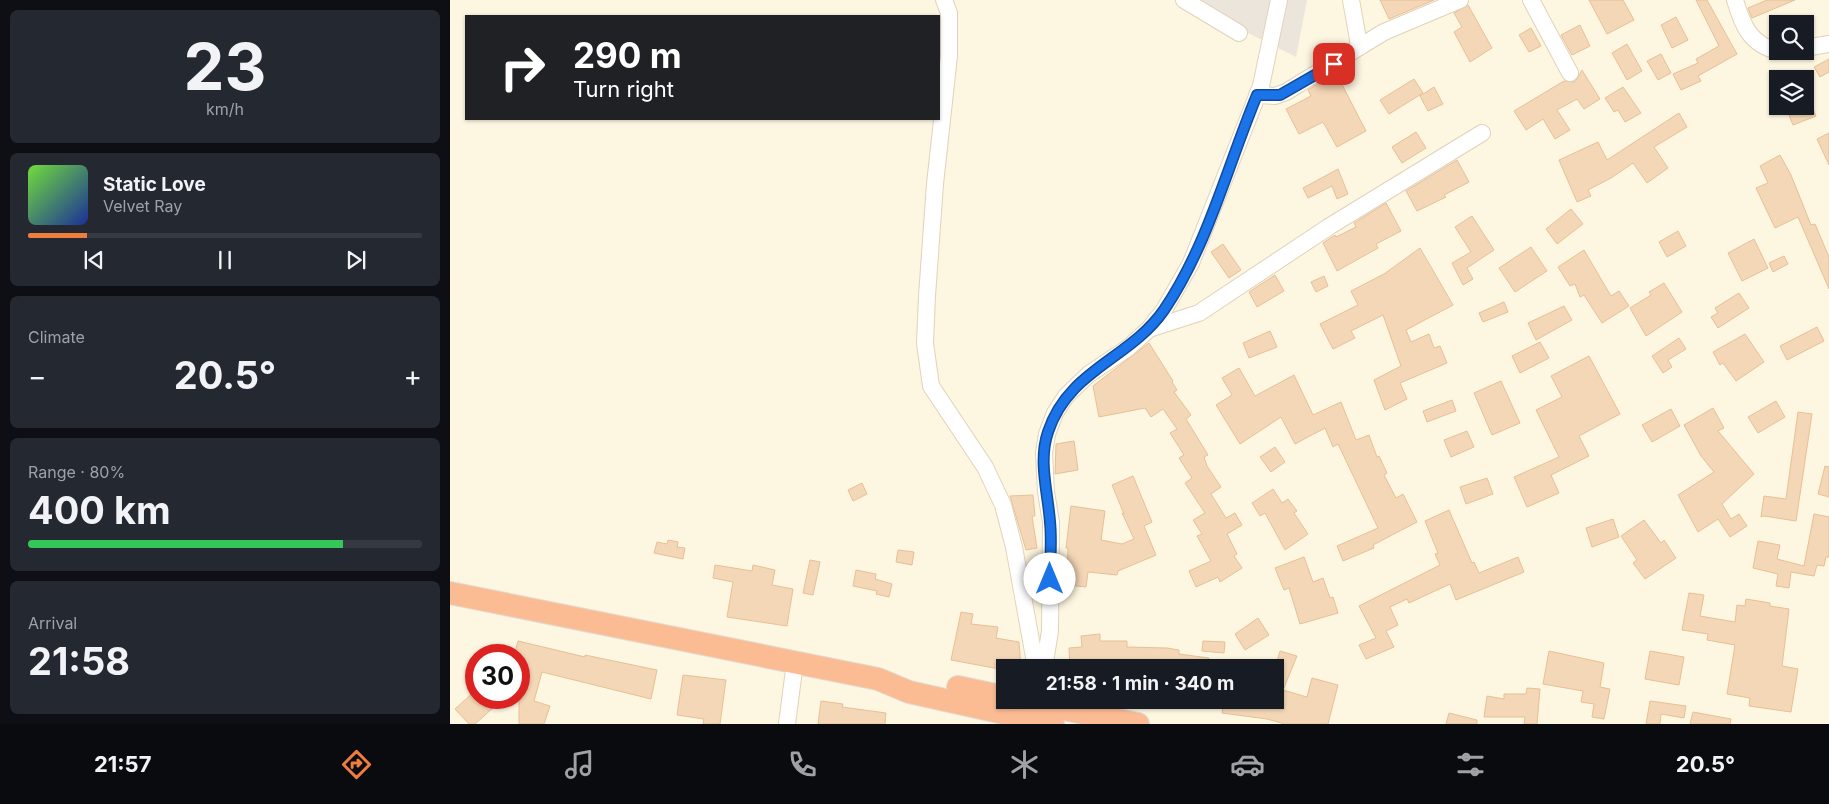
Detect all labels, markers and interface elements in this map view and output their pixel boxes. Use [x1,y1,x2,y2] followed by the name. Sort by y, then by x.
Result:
[1769,15,1814,115] map controls
[1769,15,1814,60] button: search
[184,27,266,106] text: 23
[573,34,682,76] text: 290 m
[490,35,555,100] icon: right
[1313,43,1355,85] pin
[1320,50,1348,78] icon: arrive
[1769,70,1814,115] button: layers
[573,76,674,102] text: Turn right
[206,99,244,119] text: km/h
[103,173,206,196] text: Static Love
[103,196,182,216] text: Velvet Ray
[80,246,108,274] icon: previous
[211,246,239,274] icon: pause
[342,246,370,274] icon: next
[28,327,85,347] text: Climate
[174,352,276,398] text: 20.5°
[28,359,47,393] text: −
[403,359,422,393] text: +
[28,462,125,482] text: Range · 80%
[28,487,171,533] text: 400 km
[1023,552,1075,604] position arrow
[28,613,77,633] text: Arrival
[28,638,130,684] text: 21:58
[465,644,530,709] speed limit sign: 30
[1046,672,1234,695] text: 21:58 · 1 min · 340 m
[339,747,374,782] icon: directions
[562,747,597,782] icon: music
[785,747,820,782] icon: phone
[1007,747,1042,782] icon: climate
[1230,747,1265,782] icon: car
[1453,747,1488,782] icon: filters
[94,751,151,777] text: 21:57
[1676,751,1735,777] text: 20.5°

